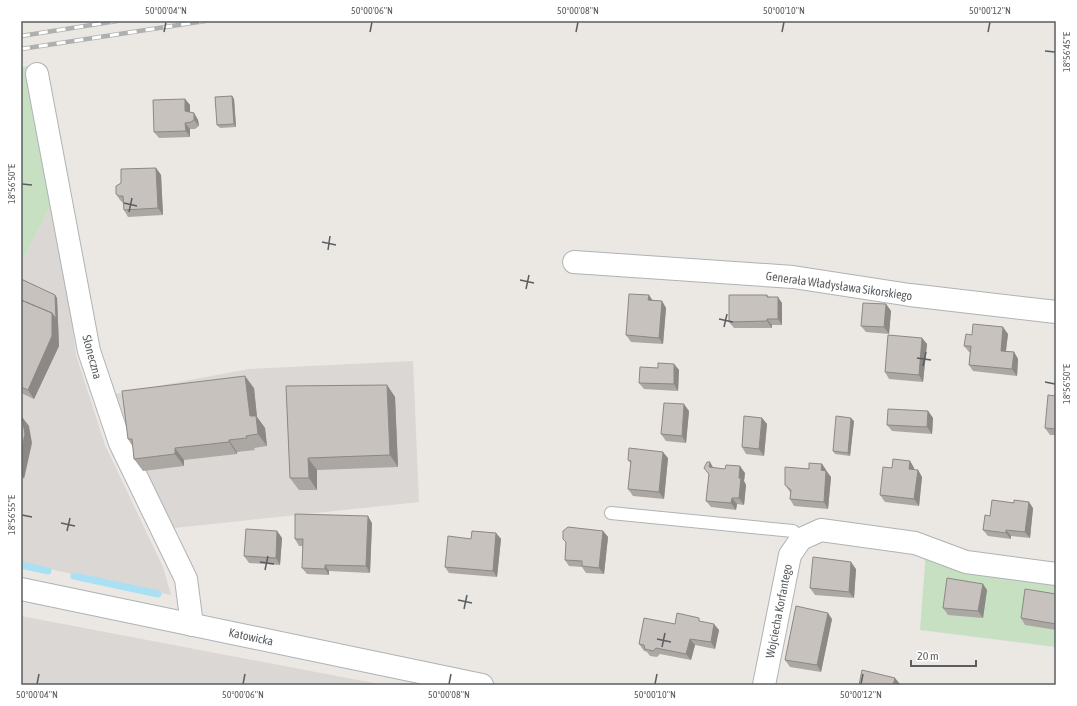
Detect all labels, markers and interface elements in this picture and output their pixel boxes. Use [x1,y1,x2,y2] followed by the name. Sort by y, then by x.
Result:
[145,5,187,16] text: 50°00'04"N
[351,5,393,16] text: 50°00'06"N
[557,5,599,16] text: 50°00'08"N
[763,5,805,16] text: 50°00'10"N
[969,5,1011,16] text: 50°00'12"N
[1061,31,1072,72] text: 18°56'45"E
[6,163,17,204] text: 18°56'50"E
[765,269,913,303] street label: Generała Władysława Sikorskiego
[79,333,105,381] street label: Słoneczna
[1061,363,1072,404] text: 18°56'50"E
[6,494,17,535] text: 18°56'55"E
[763,562,795,659] street label: Wojciecha Korfantego
[227,625,275,649] street label: Katowicka
[911,642,976,668] scale bar
[917,649,939,663] text: 20 m
[16,689,58,700] text: 50°00'04"N
[222,689,264,700] text: 50°00'06"N
[428,689,470,700] text: 50°00'08"N
[634,689,676,700] text: 50°00'10"N
[840,689,882,700] text: 50°00'12"N

